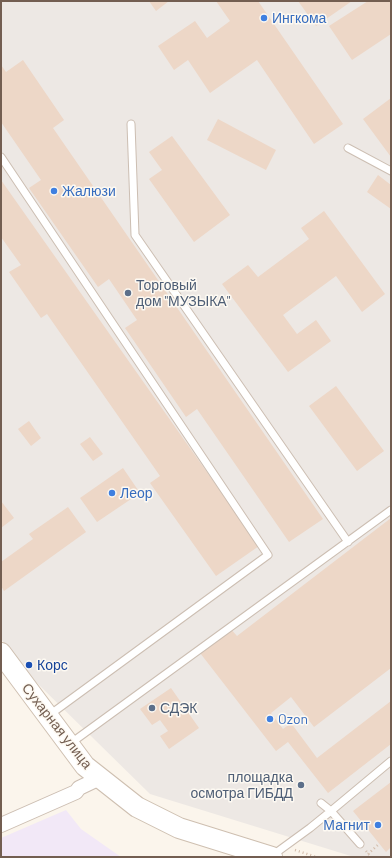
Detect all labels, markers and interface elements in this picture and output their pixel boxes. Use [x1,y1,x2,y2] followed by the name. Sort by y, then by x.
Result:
[272,10,326,26] place label: Ингкома
[259,13,269,23] marker: Ингкома
[62,183,116,199] place label: Жалюзи
[49,186,59,196] marker: Жалюзи
[136,277,230,310] place label: Торговый дом "МУЗЫКА"
[123,288,133,298] marker: Торговый дом "МУЗЫКА"
[120,485,153,501] place label: Леор
[107,488,117,498] marker: Леор
[37,657,68,673] place label: Корс
[24,660,34,670] marker: Корс
[18,680,96,772] street label: Сухарная улица
[160,700,198,716] place label: СДЭК
[147,703,157,713] marker: СДЭК
[278,711,308,727] place label: Ozon
[265,714,275,724] marker: Ozon
[191,769,293,802] place label: площадка осмотра ГИБДД
[296,780,306,790] marker: площадка осмотра ГИБДД
[323,817,370,833] place label: Магнит
[373,820,383,830] marker: Магнит

